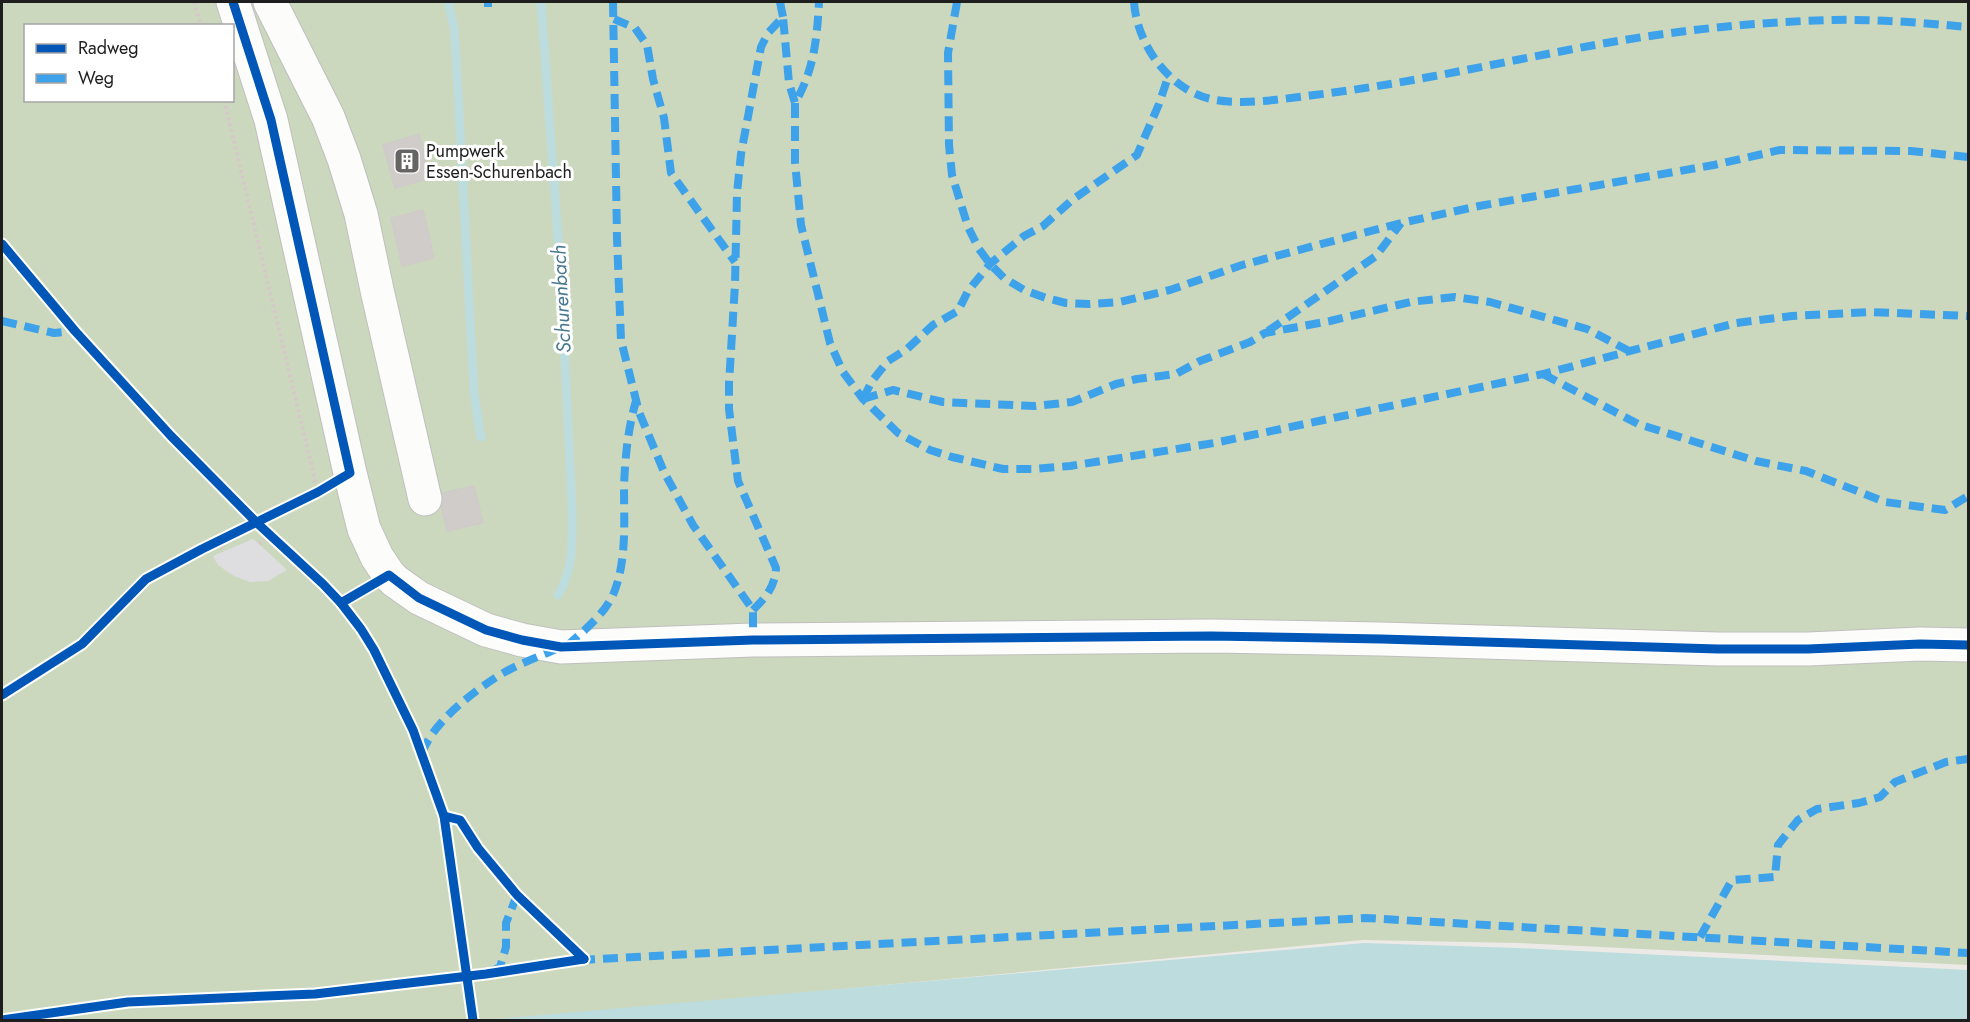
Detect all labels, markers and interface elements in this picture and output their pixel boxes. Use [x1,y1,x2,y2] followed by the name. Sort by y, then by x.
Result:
[24,24,234,102] legend
[78,35,139,61] text: Radweg
[78,65,114,91] text: Weg
[426,138,572,185] place label: Pumpwerk Essen-Schurenbach
[392,146,422,176] building icon: Pumpwerk Essen-Schurenbach
[544,244,579,354] water label: Schurenbach

